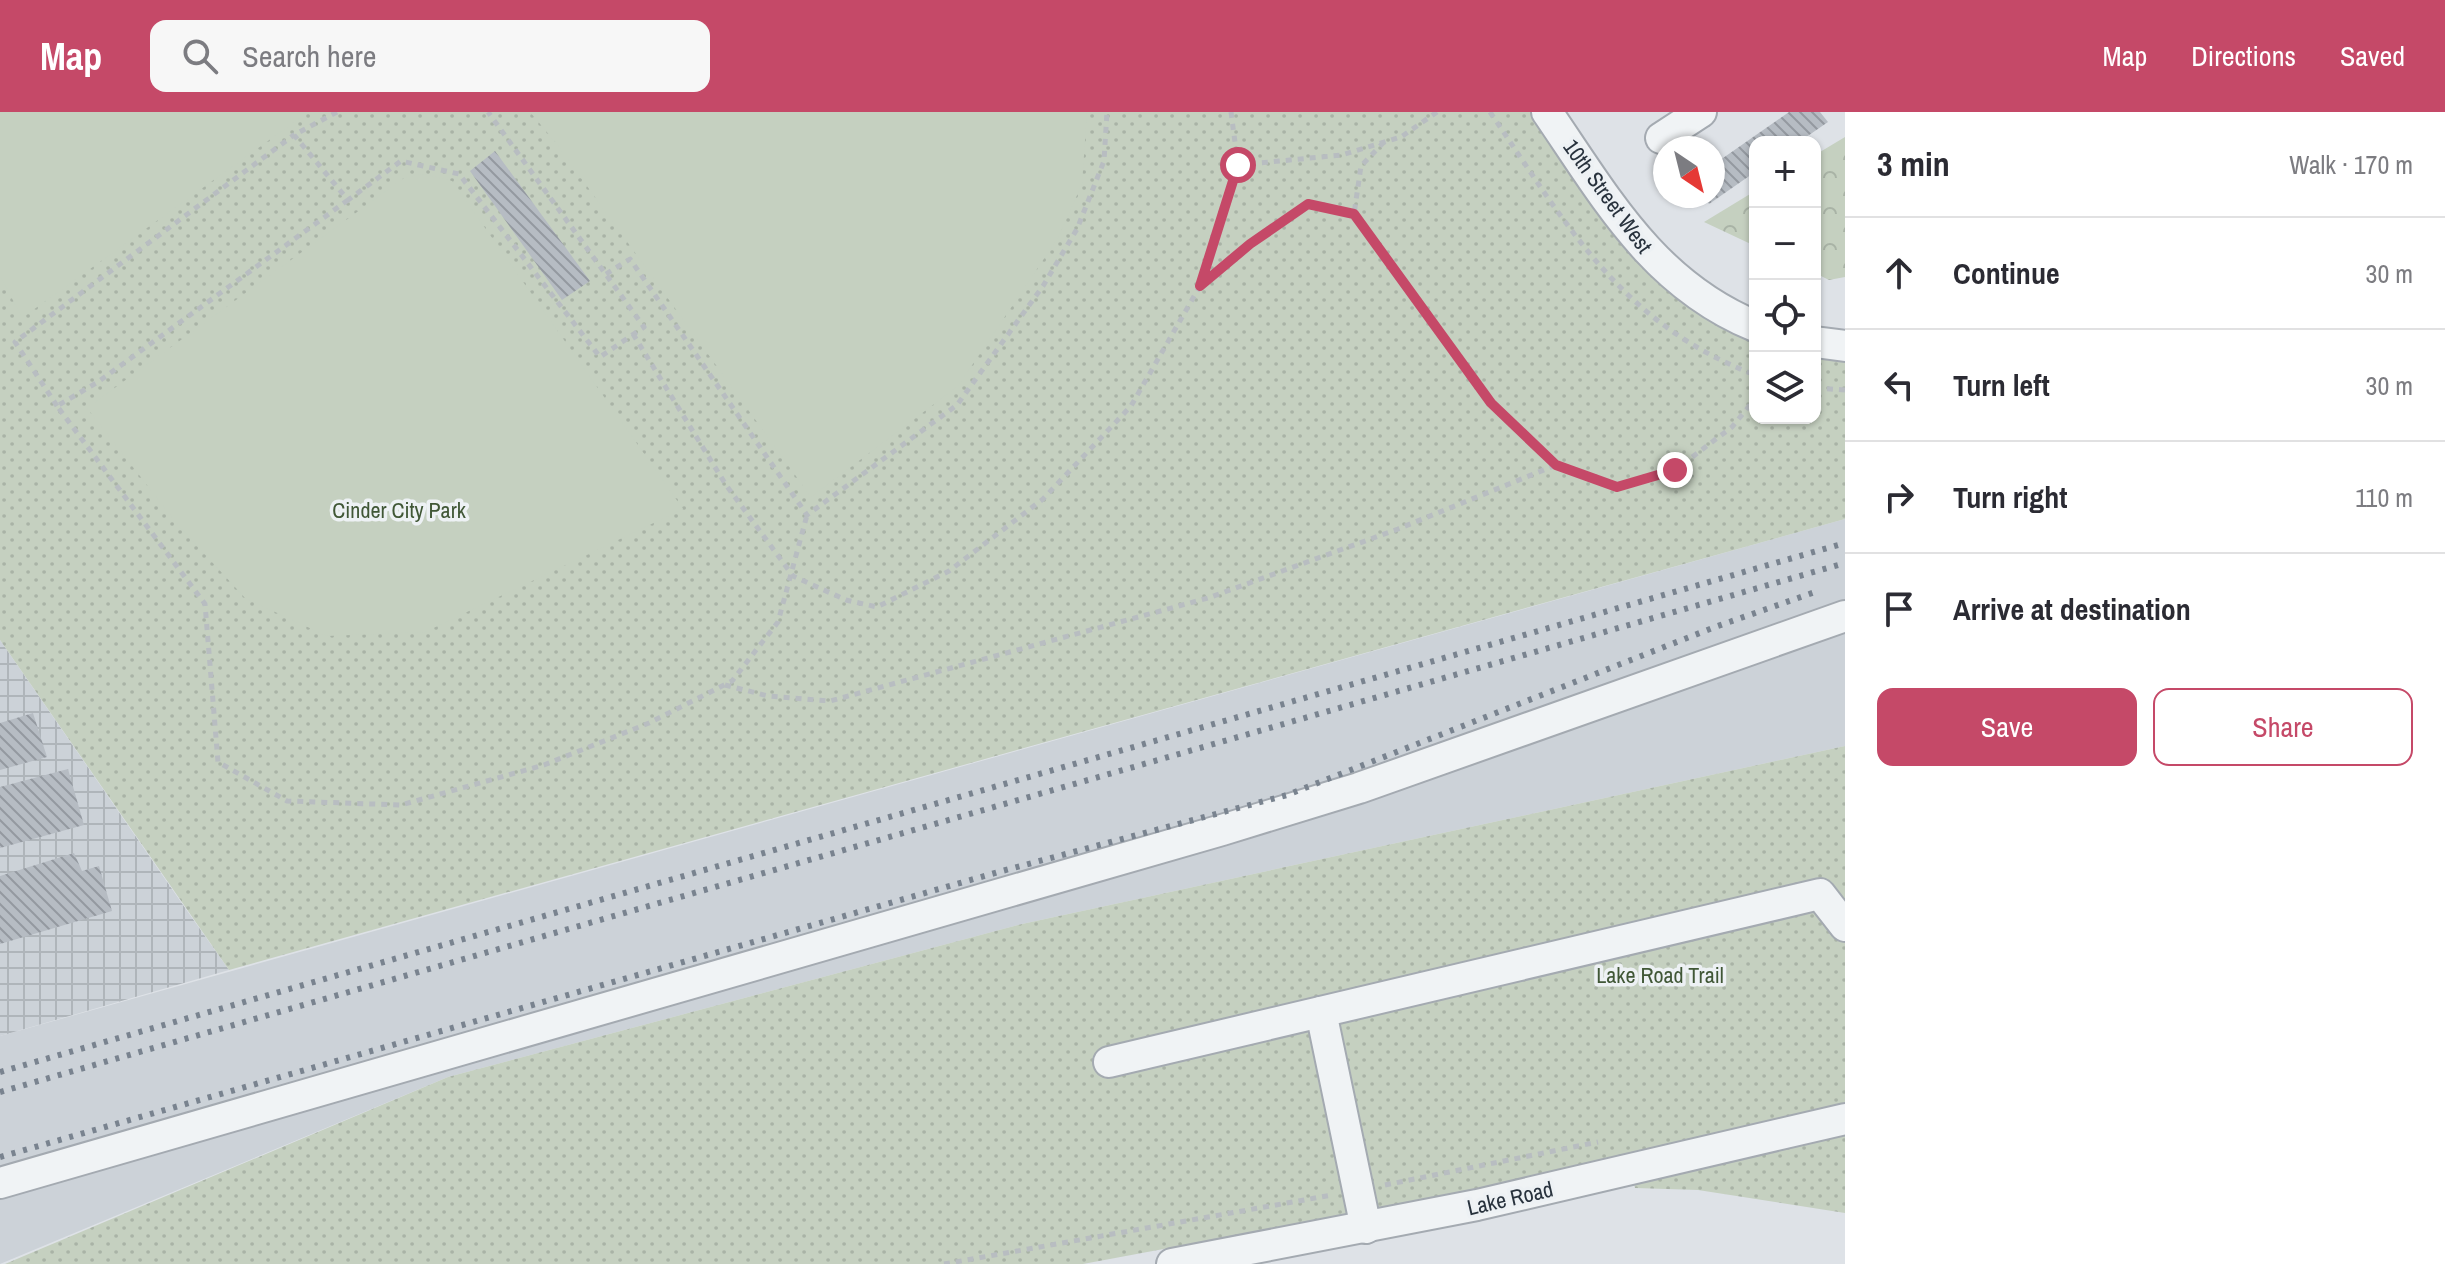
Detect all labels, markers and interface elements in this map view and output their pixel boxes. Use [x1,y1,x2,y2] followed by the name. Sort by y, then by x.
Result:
[150,20,710,92] search box
[40,31,102,82] text: Map
[178,34,222,78] icon: search
[242,36,376,76] text: Search here
[2103,37,2147,75] text: Map
[2191,37,2296,75] text: Directions
[2340,37,2405,75] text: Saved
[1556,133,1660,259] street label: 10th Street West
[1653,136,1725,208] north arrow
[1749,136,1821,424] map controls
[1749,136,1821,208] button: +
[1877,141,1950,187] text: 3 min
[1220,147,1256,183] route start
[2289,147,2413,182] text: Walk · 170 m
[1749,208,1821,280] button: −
[1877,251,1921,295] icon: ahead
[1953,253,2060,293] text: Continue
[2366,256,2413,291] text: 30 m
[1749,280,1821,352] button: locate
[1749,352,1821,424] button: layers
[1877,363,1921,407] icon: left
[1953,365,2050,405] text: Turn left
[2366,368,2413,403] text: 30 m
[1657,452,1693,488] route end
[1877,475,1921,519] icon: right
[1953,477,2067,517] text: Turn right
[2355,480,2413,515] text: 110 m
[332,495,467,525] park label: Cinder City Park
[1877,587,1921,631] icon: arrive
[1953,589,2191,629] text: Arrive at destination
[1877,688,2137,766] button: Save
[2153,688,2413,766] button: Share
[1596,960,1724,990] park label: Lake Road Trail
[1464,1174,1556,1222] street label: Lake Road

